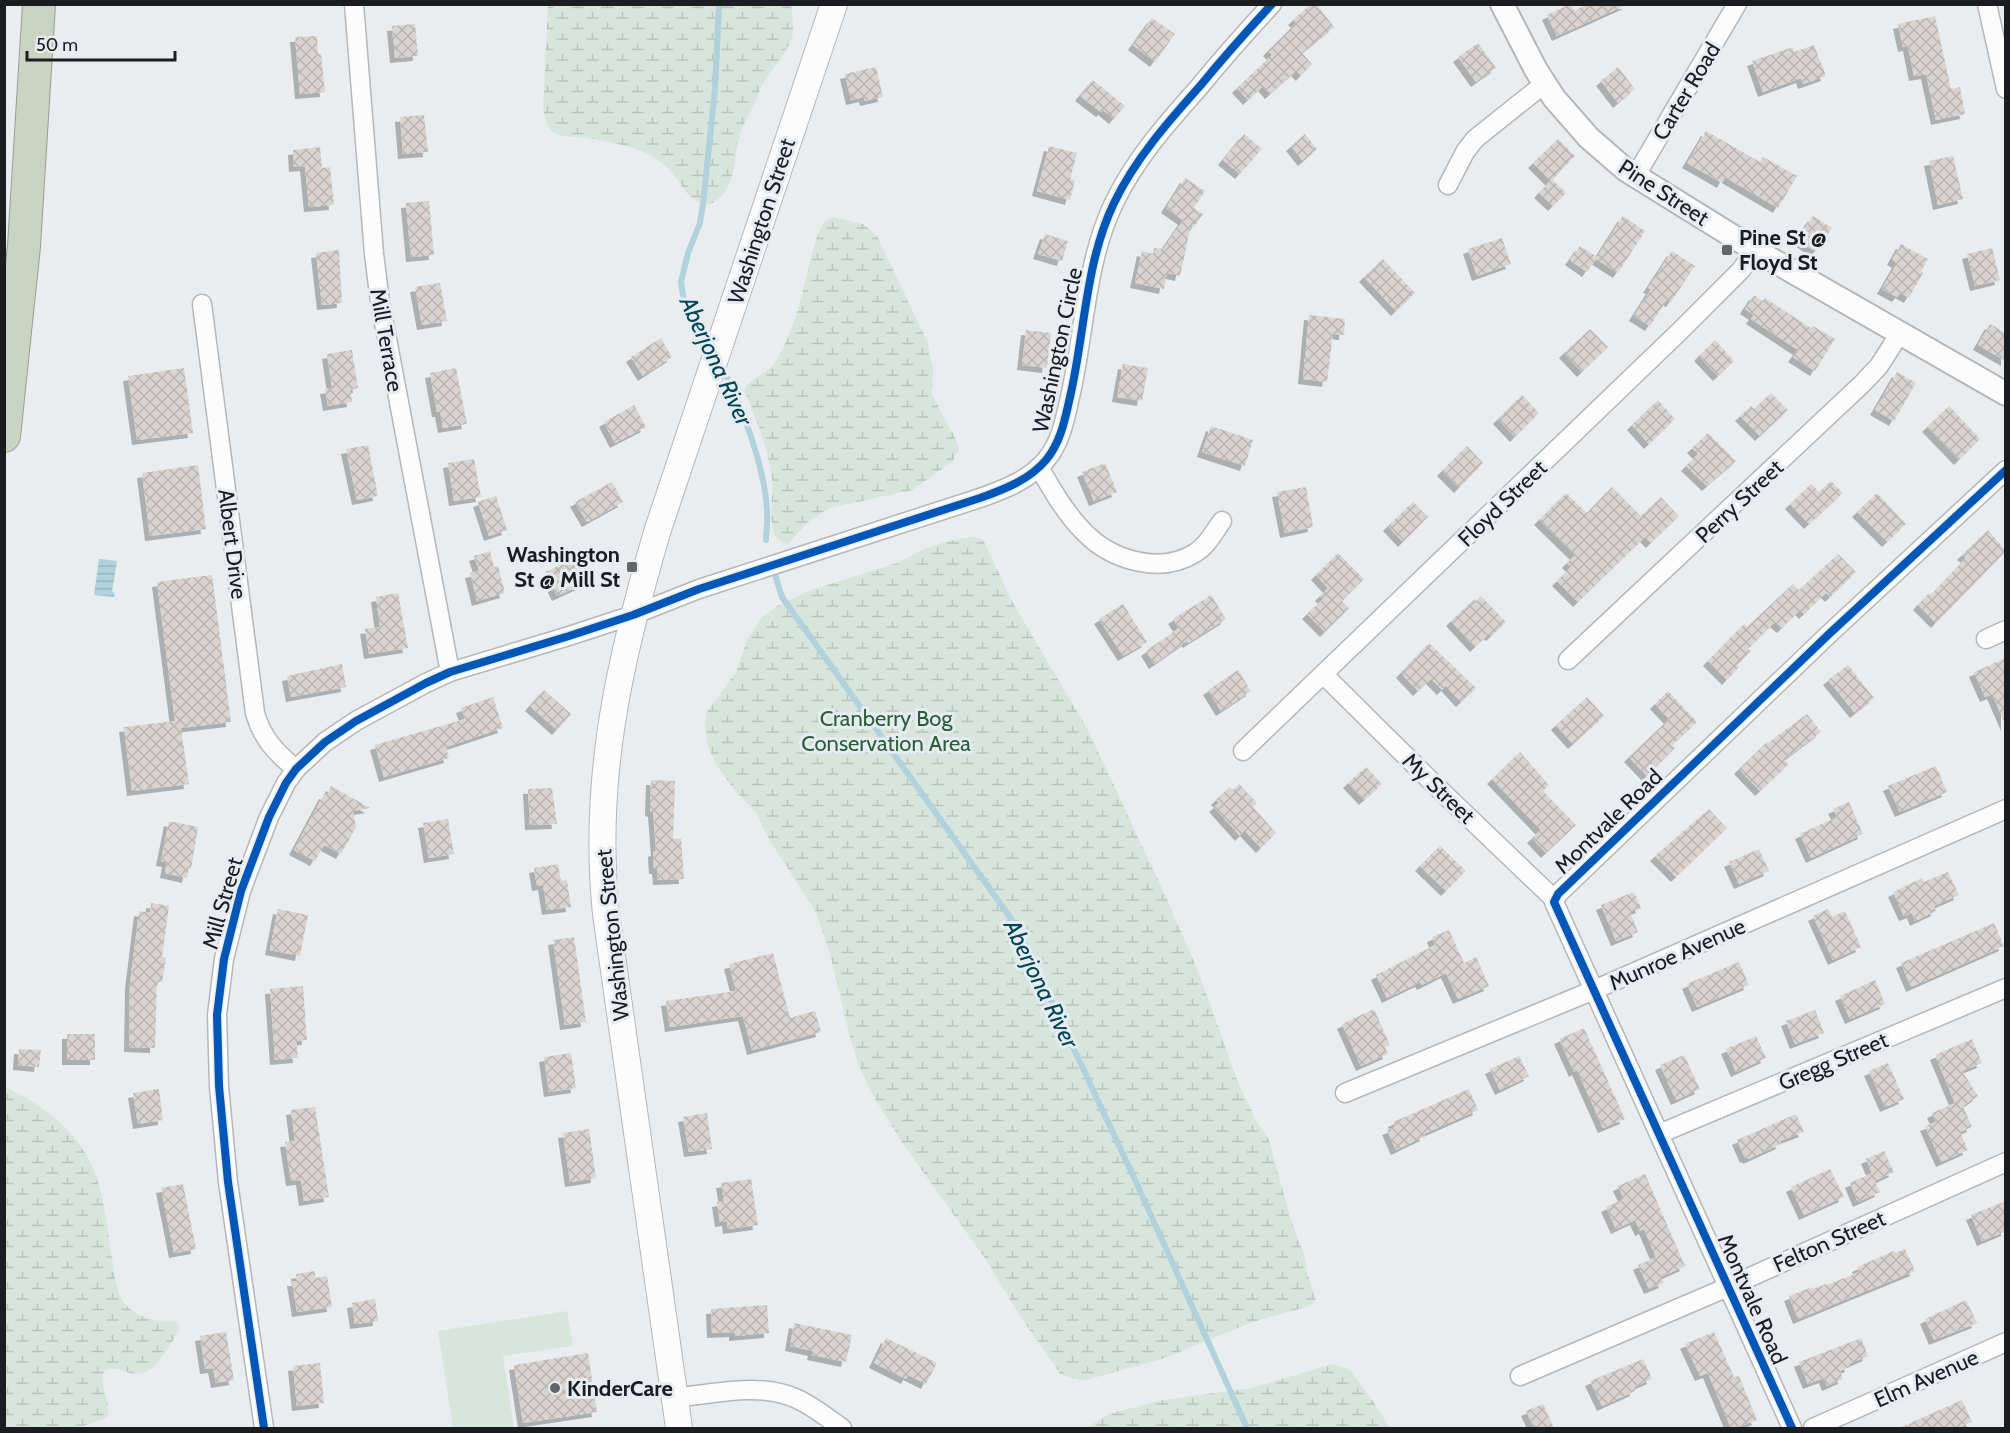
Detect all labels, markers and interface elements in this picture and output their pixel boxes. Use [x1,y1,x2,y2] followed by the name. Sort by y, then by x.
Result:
[27,24,176,62] scale bar
[36,34,78,56] text: 50 m
[1647,37,1726,145] street label: Carter Road
[722,134,801,307] street label: Washington Street
[1614,153,1714,232] street label: Pine Street
[1739,224,1827,276] place label: Pine St @ Floyd St
[1720,243,1734,257] marker: Pine St @ Floyd St
[1027,265,1088,435] street label: Washington Circle
[364,286,409,394] street label: Mill Terrace
[673,291,760,432] water label: Aberjona River
[1452,454,1553,552] street label: Floyd Street
[1690,454,1789,549] street label: Perry Street
[212,487,253,601] street label: Albert Drive
[507,541,620,593] place label: Washington St @ Mill St
[625,560,639,574] marker: Washington St @ Mill St
[801,705,971,757] park label: Cranberry Bog Conservation Area
[1397,747,1481,830] street label: My Street
[1549,763,1668,880] street label: Montvale Road
[590,847,635,1022] street label: Washington Street
[197,854,249,952] street label: Mill Street
[1605,912,1749,997] street label: Munroe Avenue
[997,914,1086,1054] water label: Aberjona River
[1775,1026,1892,1097] street label: Gregg Street
[1769,1204,1890,1278] street label: Felton Street
[1712,1230,1793,1368] street label: Montvale Road
[1870,1343,1983,1413] street label: Elm Avenue
[567,1375,673,1402] place label: KinderCare
[548,1381,562,1395] marker: KinderCare

